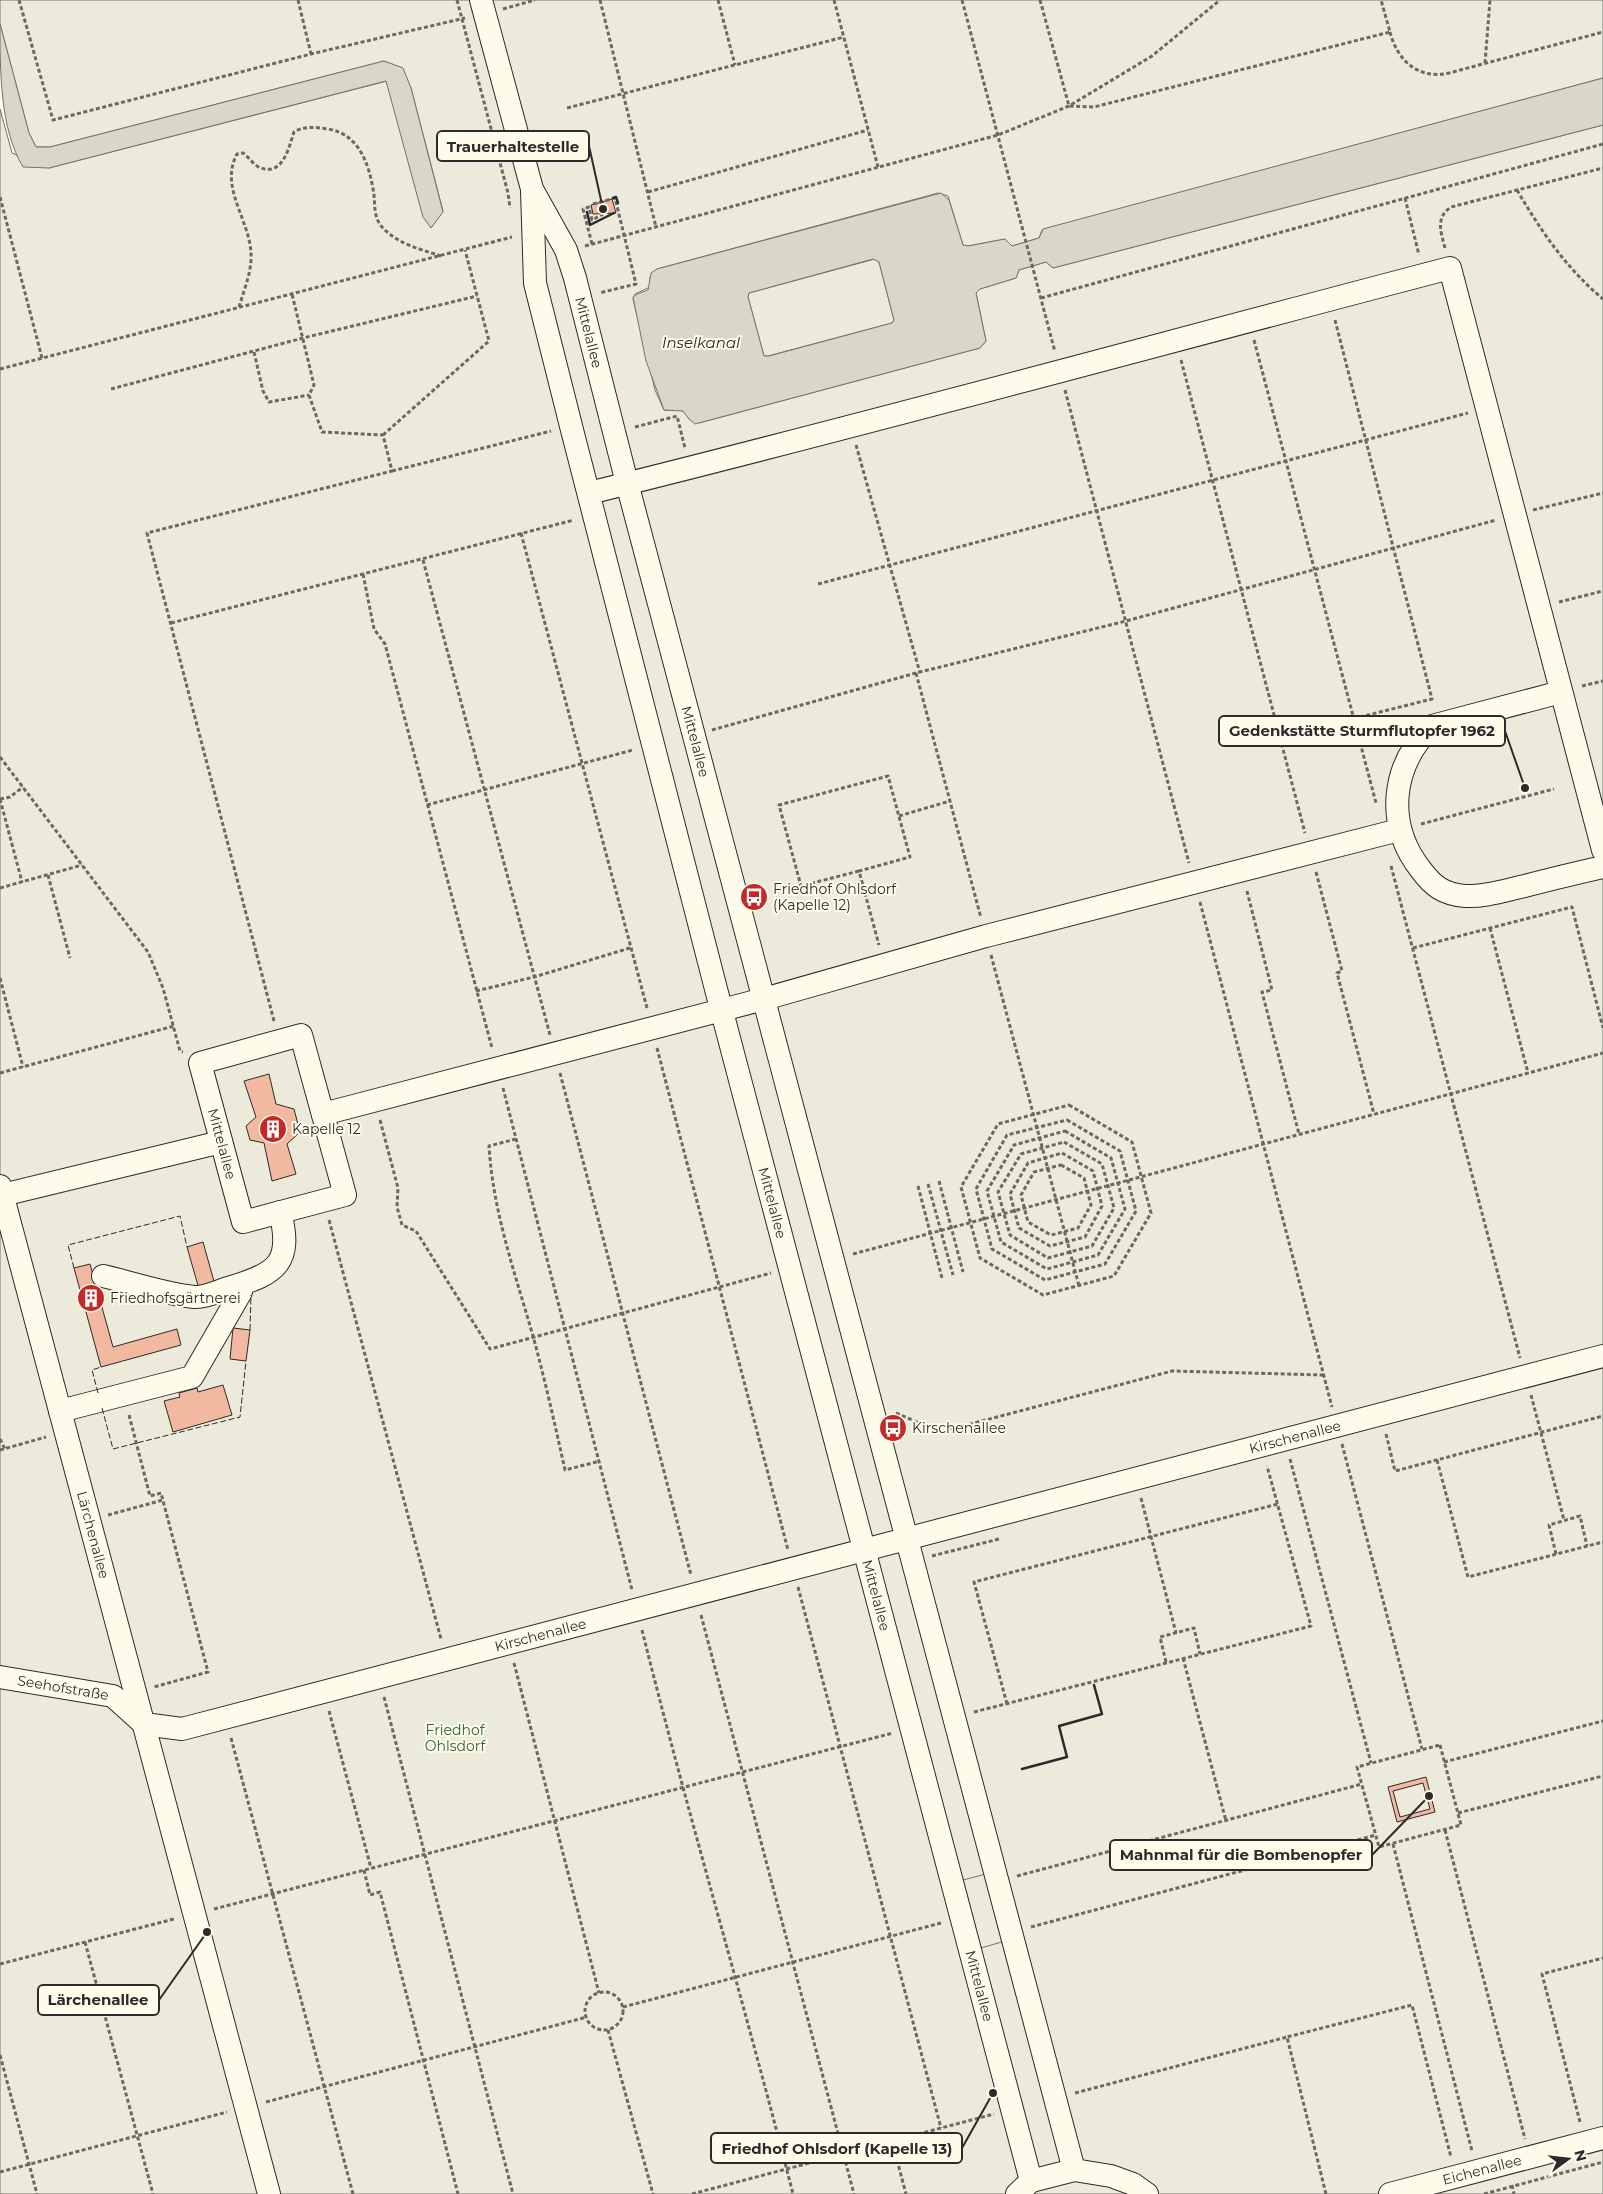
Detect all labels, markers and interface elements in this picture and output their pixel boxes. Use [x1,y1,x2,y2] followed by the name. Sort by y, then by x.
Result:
[437,131,589,161] callout: Trauerhaltestelle
[447,137,579,156] text: Trauerhaltestelle
[571,295,606,370] street label: Mittelallee
[662,333,740,352] water label: Inselkanal
[677,704,714,779] street label: Mittelallee
[1219,716,1505,746] callout: Gedenkstätte Sturmflutopfer 1962
[1229,721,1495,740] text: Gedenkstätte Sturmflutopfer 1962
[773,880,897,914] place label: Friedhof Ohlsdorf (Kapelle 12)
[739,882,769,912] bus stop icon: Friedhof Ohlsdorf (Kapelle 12)
[204,1106,240,1182] street label: Mittelallee
[258,1114,288,1144] building icon: Kapelle 12
[292,1120,361,1138] place label: Kapelle 12
[754,1165,791,1240] street label: Mittelallee
[76,1283,106,1313] building icon: Friedhofsgärtnerei
[110,1289,241,1307] place label: Friedhofsgärtnerei
[878,1413,908,1443] bus stop icon: Kirschenallee
[1247,1416,1343,1458] street label: Kirschenallee
[912,1419,1006,1437] place label: Kirschenallee
[73,1489,113,1581] street label: Lärchenallee
[858,1558,894,1633] street label: Mittelallee
[493,1614,588,1656] street label: Kirschenallee
[16,1671,110,1704] street label: Seehofstraße
[425,1721,486,1755] park label: Friedhof Ohlsdorf
[1110,1840,1372,1870] callout: Mahnmal für die Bombenopfer
[1120,1845,1363,1864] text: Mahnmal für die Bombenopfer
[961,1948,997,2023] street label: Mittelallee
[38,1985,159,2015] callout: Lärchenallee
[48,1990,149,2009] text: Lärchenallee
[711,2133,962,2163] callout: Friedhof Ohlsdorf (Kapelle 13)
[1543,2134,1593,2184] north arrow
[722,2139,952,2158] text: Friedhof Ohlsdorf (Kapelle 13)
[1570,2148,1591,2163] text: N
[1440,2151,1523,2189] street label: Eichenallee

